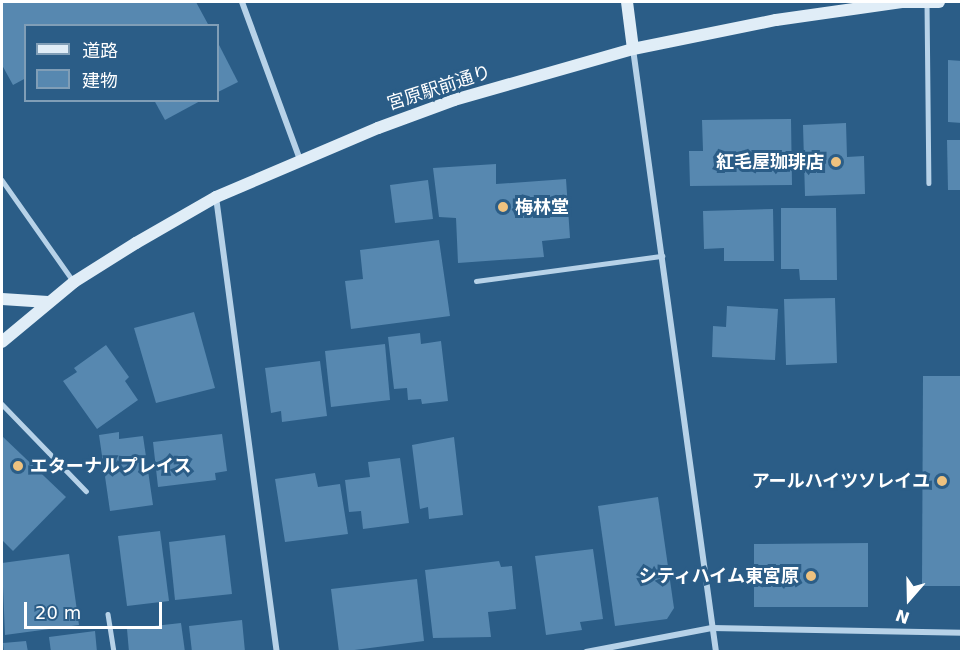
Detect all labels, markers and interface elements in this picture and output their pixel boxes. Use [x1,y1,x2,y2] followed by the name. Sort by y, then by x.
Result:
[24,24,219,102] legend
[82,40,118,61] text: 道路
[384,61,494,115] street label: 宮原駅前通り
[82,70,118,91] text: 建物
[716,151,824,173] place label: 紅毛屋珈琲店
[829,155,843,169] marker: 紅毛屋珈琲店
[515,196,569,218] place label: 梅林堂
[496,200,510,214] marker: 梅林堂
[30,455,192,477] place label: エターナルプレイス
[11,459,25,473] marker: エターナルプレイス
[751,470,930,492] place label: アールハイツソレイユ
[935,474,949,488] marker: アールハイツソレイユ
[637,565,799,587] place label: シティハイム東宮原
[804,569,818,583] marker: シティハイム東宮原
[879,569,939,629] north arrow
[27,590,165,628] scale bar
[35,602,81,623] text: 20 m
[893,605,912,628] text: N

